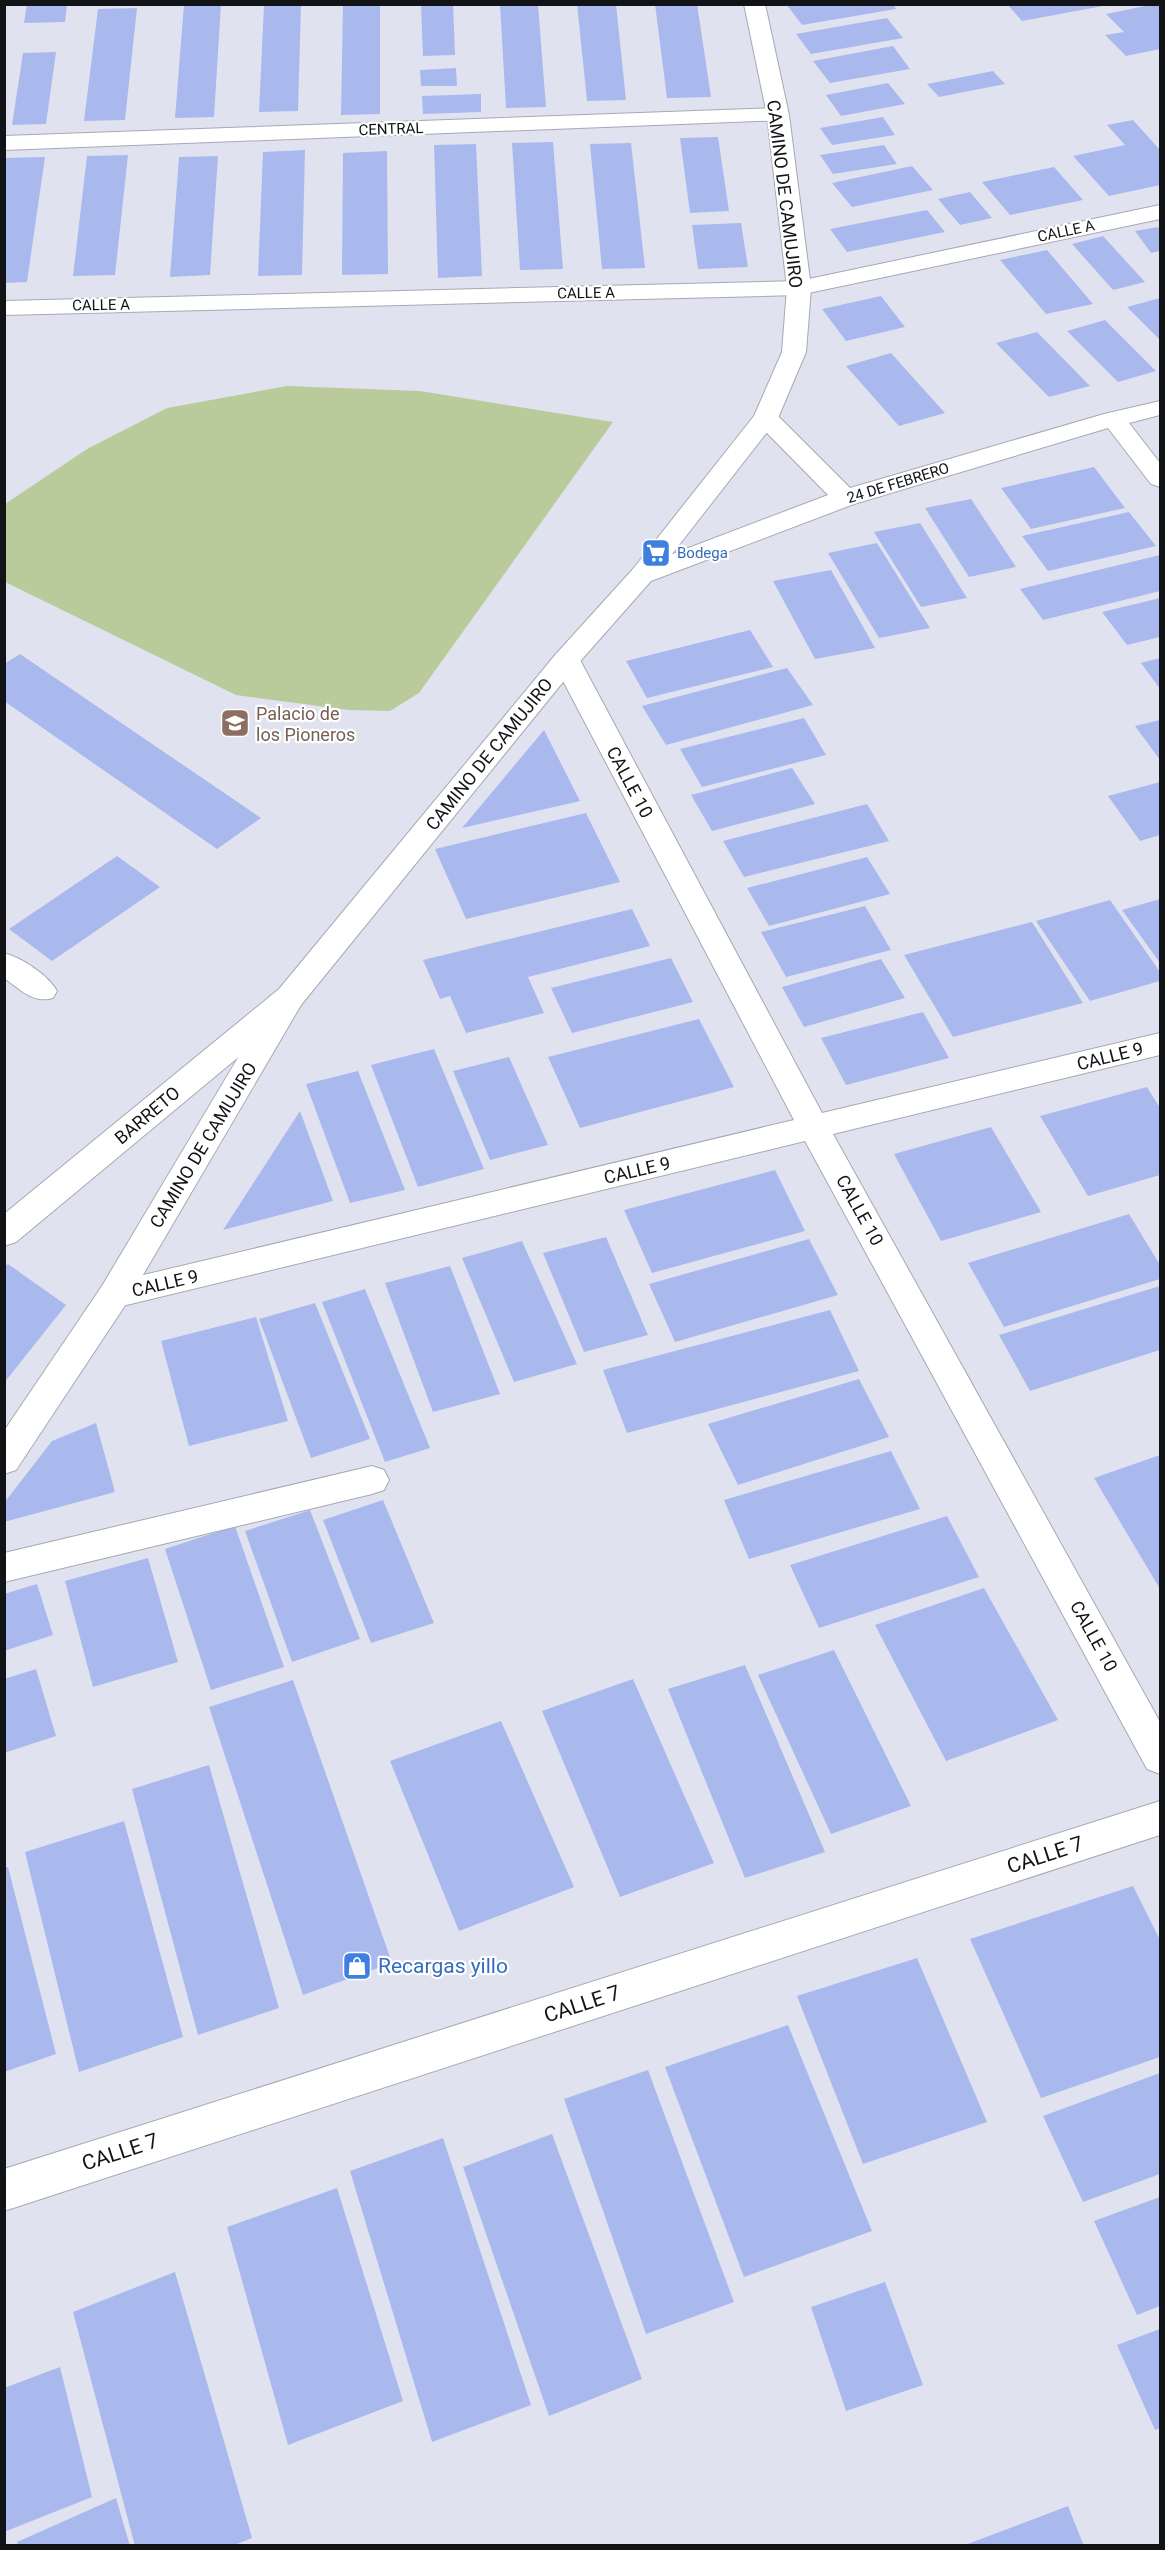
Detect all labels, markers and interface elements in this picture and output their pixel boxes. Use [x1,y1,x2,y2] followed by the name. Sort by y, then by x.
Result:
[763,99,807,289] street label: CAMINO DE CAMUJIRO
[358,119,424,139] street label: CENTRAL
[1036,216,1096,246] street label: CALLE A
[557,283,615,303] street label: CALLE A
[72,295,130,315] street label: CALLE A
[845,459,951,507] street label: 24 DE FEBRERO
[640,537,672,569] supermarket icon: Bodega
[677,544,728,562] place label: Bodega
[421,674,557,834] street label: CAMINO DE CAMUJIRO
[256,703,355,745] place label: Palacio de los Pioneros
[219,707,251,739] school or university icon: Palacio de los Pioneros
[602,743,658,821] street label: CALLE 10
[1075,1038,1145,1074] street label: CALLE 9
[145,1058,261,1232] street label: CAMINO DE CAMUJIRO
[110,1082,184,1148] street label: BARRETO
[602,1152,672,1188] street label: CALLE 9
[832,1171,888,1249] street label: CALLE 10
[130,1265,200,1301] street label: CALLE 9
[1066,1597,1122,1675] street label: CALLE 10
[1004,1831,1086,1879] street label: CALLE 7
[341,1950,373,1982] shop icon: Recargas yillo
[378,1954,508,1978] place label: Recargas yillo
[541,1980,623,2028] street label: CALLE 7
[79,2128,161,2176] street label: CALLE 7

